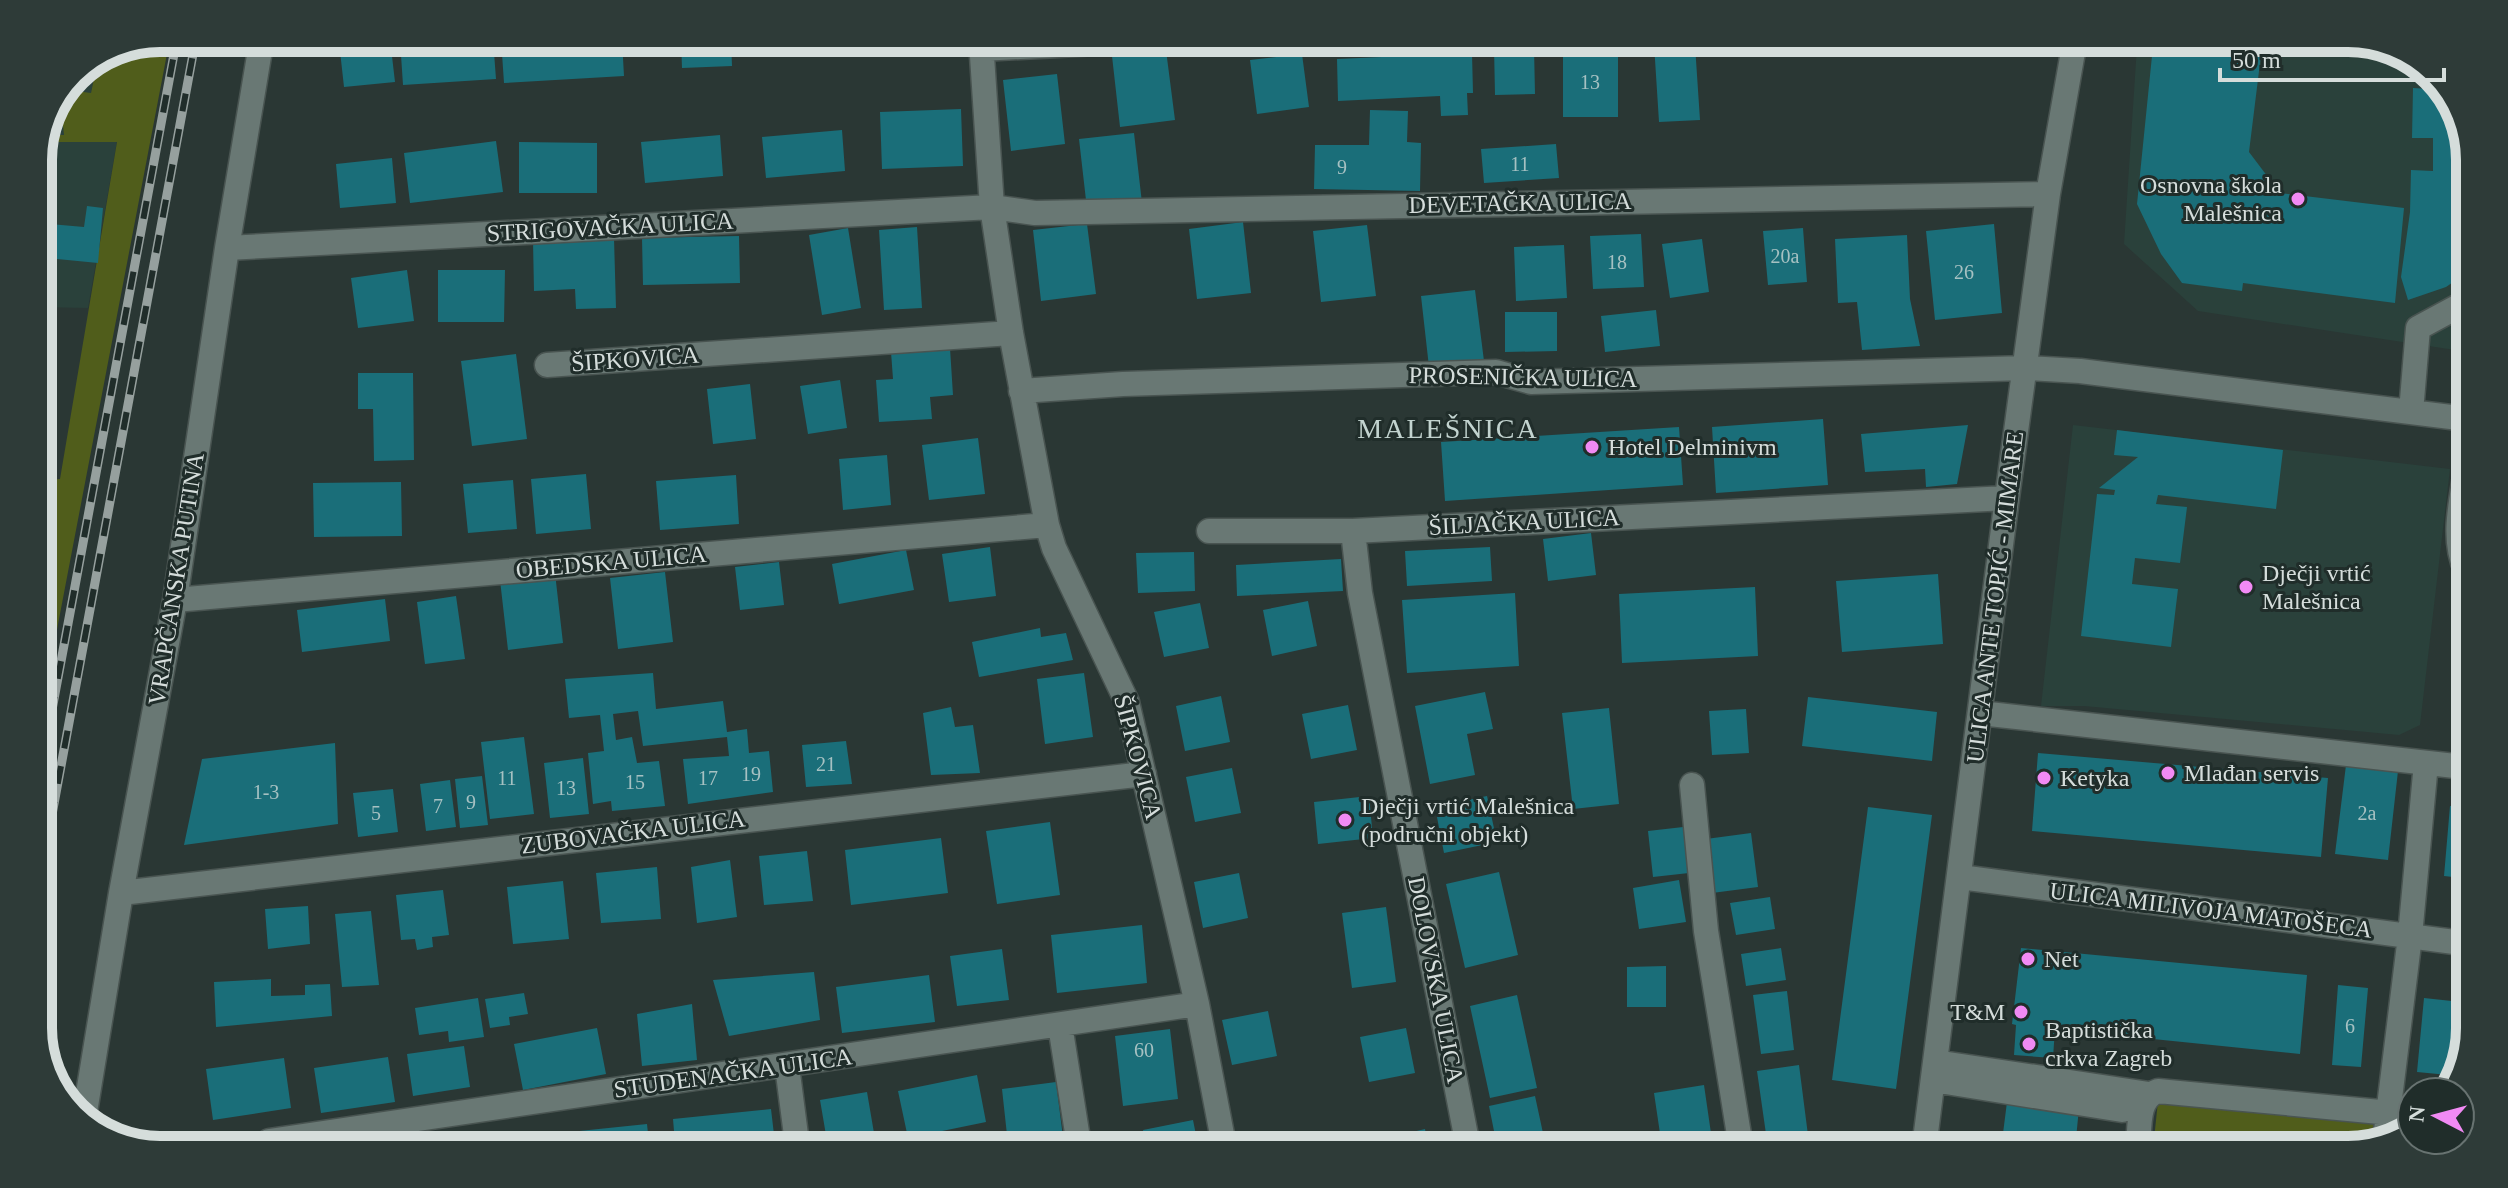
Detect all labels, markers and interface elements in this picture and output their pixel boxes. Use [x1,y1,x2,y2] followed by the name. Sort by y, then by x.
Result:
[2220,32,2444,82] scale bar
[2232,47,2281,73] text: 50 m
[1580,71,1600,93] house number: 13
[1510,153,1530,175] house number: 11
[1337,156,1347,178] house number: 9
[2140,172,2282,226] place label: Osnovna škola Malešnica
[1408,188,1632,218] street label: DEVETAČKA ULICA
[2289,190,2307,208] marker: Osnovna škola Malešnica
[486,208,735,246] street label: STRIGOVAČKA ULICA
[1771,245,1800,267] house number: 20a
[1607,251,1627,273] house number: 18
[1954,261,1974,283] house number: 26
[570,342,700,376] street label: ŠIPKOVICA
[1408,362,1638,392] street label: PROSENIČKA ULICA
[1357,413,1539,444] district label: MALEŠNICA
[1962,430,2028,764] street label: ULICA ANTE TOPIĆ - MIMARE
[1608,434,1777,460] place label: Hotel Delminivm
[1583,438,1601,456] marker: Hotel Delminivm
[143,450,209,707] street label: VRAPČANSKA PUTINA
[1428,504,1621,540] street label: ŠILJAČKA ULICA
[515,541,708,583] street label: OBEDSKA ULICA
[2262,560,2371,614] place label: Dječji vrtić Malešnica
[2237,578,2255,596] marker: Dječji vrtić Malešnica
[1109,692,1167,823] street label: ŠIPKOVICA
[816,753,836,775] house number: 21
[2184,760,2319,786] place label: Mlađan servis
[741,763,761,785] house number: 19
[2159,764,2177,782] marker: Mlađan servis
[2060,765,2130,791] place label: Ketyka
[497,767,517,789] house number: 11
[698,767,718,789] house number: 17
[2035,769,2053,787] marker: Ketyka
[625,771,645,793] house number: 15
[556,777,576,799] house number: 13
[253,781,279,803] house number: 1-3
[466,791,476,813] house number: 9
[1361,793,1575,847] place label: Dječji vrtić Malešnica (područni objekt)
[433,795,443,817] house number: 7
[371,802,381,824] house number: 5
[2358,802,2377,824] house number: 2a
[519,805,747,859] street label: ZUBOVAČKA ULICA
[1336,811,1354,829] marker: Dječji vrtić Malešnica (područni objekt)
[1403,874,1469,1086] street label: DOLOVSKA ULICA
[2048,877,2374,943] street label: ULICA MILIVOJA MATOŠECA
[2044,946,2079,972] place label: Net
[2019,950,2037,968] marker: Net
[1950,999,2005,1025] place label: T&M
[2012,1003,2030,1021] marker: T&M
[2345,1015,2355,1037] house number: 6
[2045,1017,2172,1071] place label: Baptistička crkva Zagreb
[2020,1035,2038,1053] marker: Baptistička crkva Zagreb
[1134,1039,1154,1061] house number: 60
[612,1043,855,1103] street label: STUDENAČKA ULICA
[2396,1076,2476,1156] north arrow
[2403,1105,2430,1123] text: N

